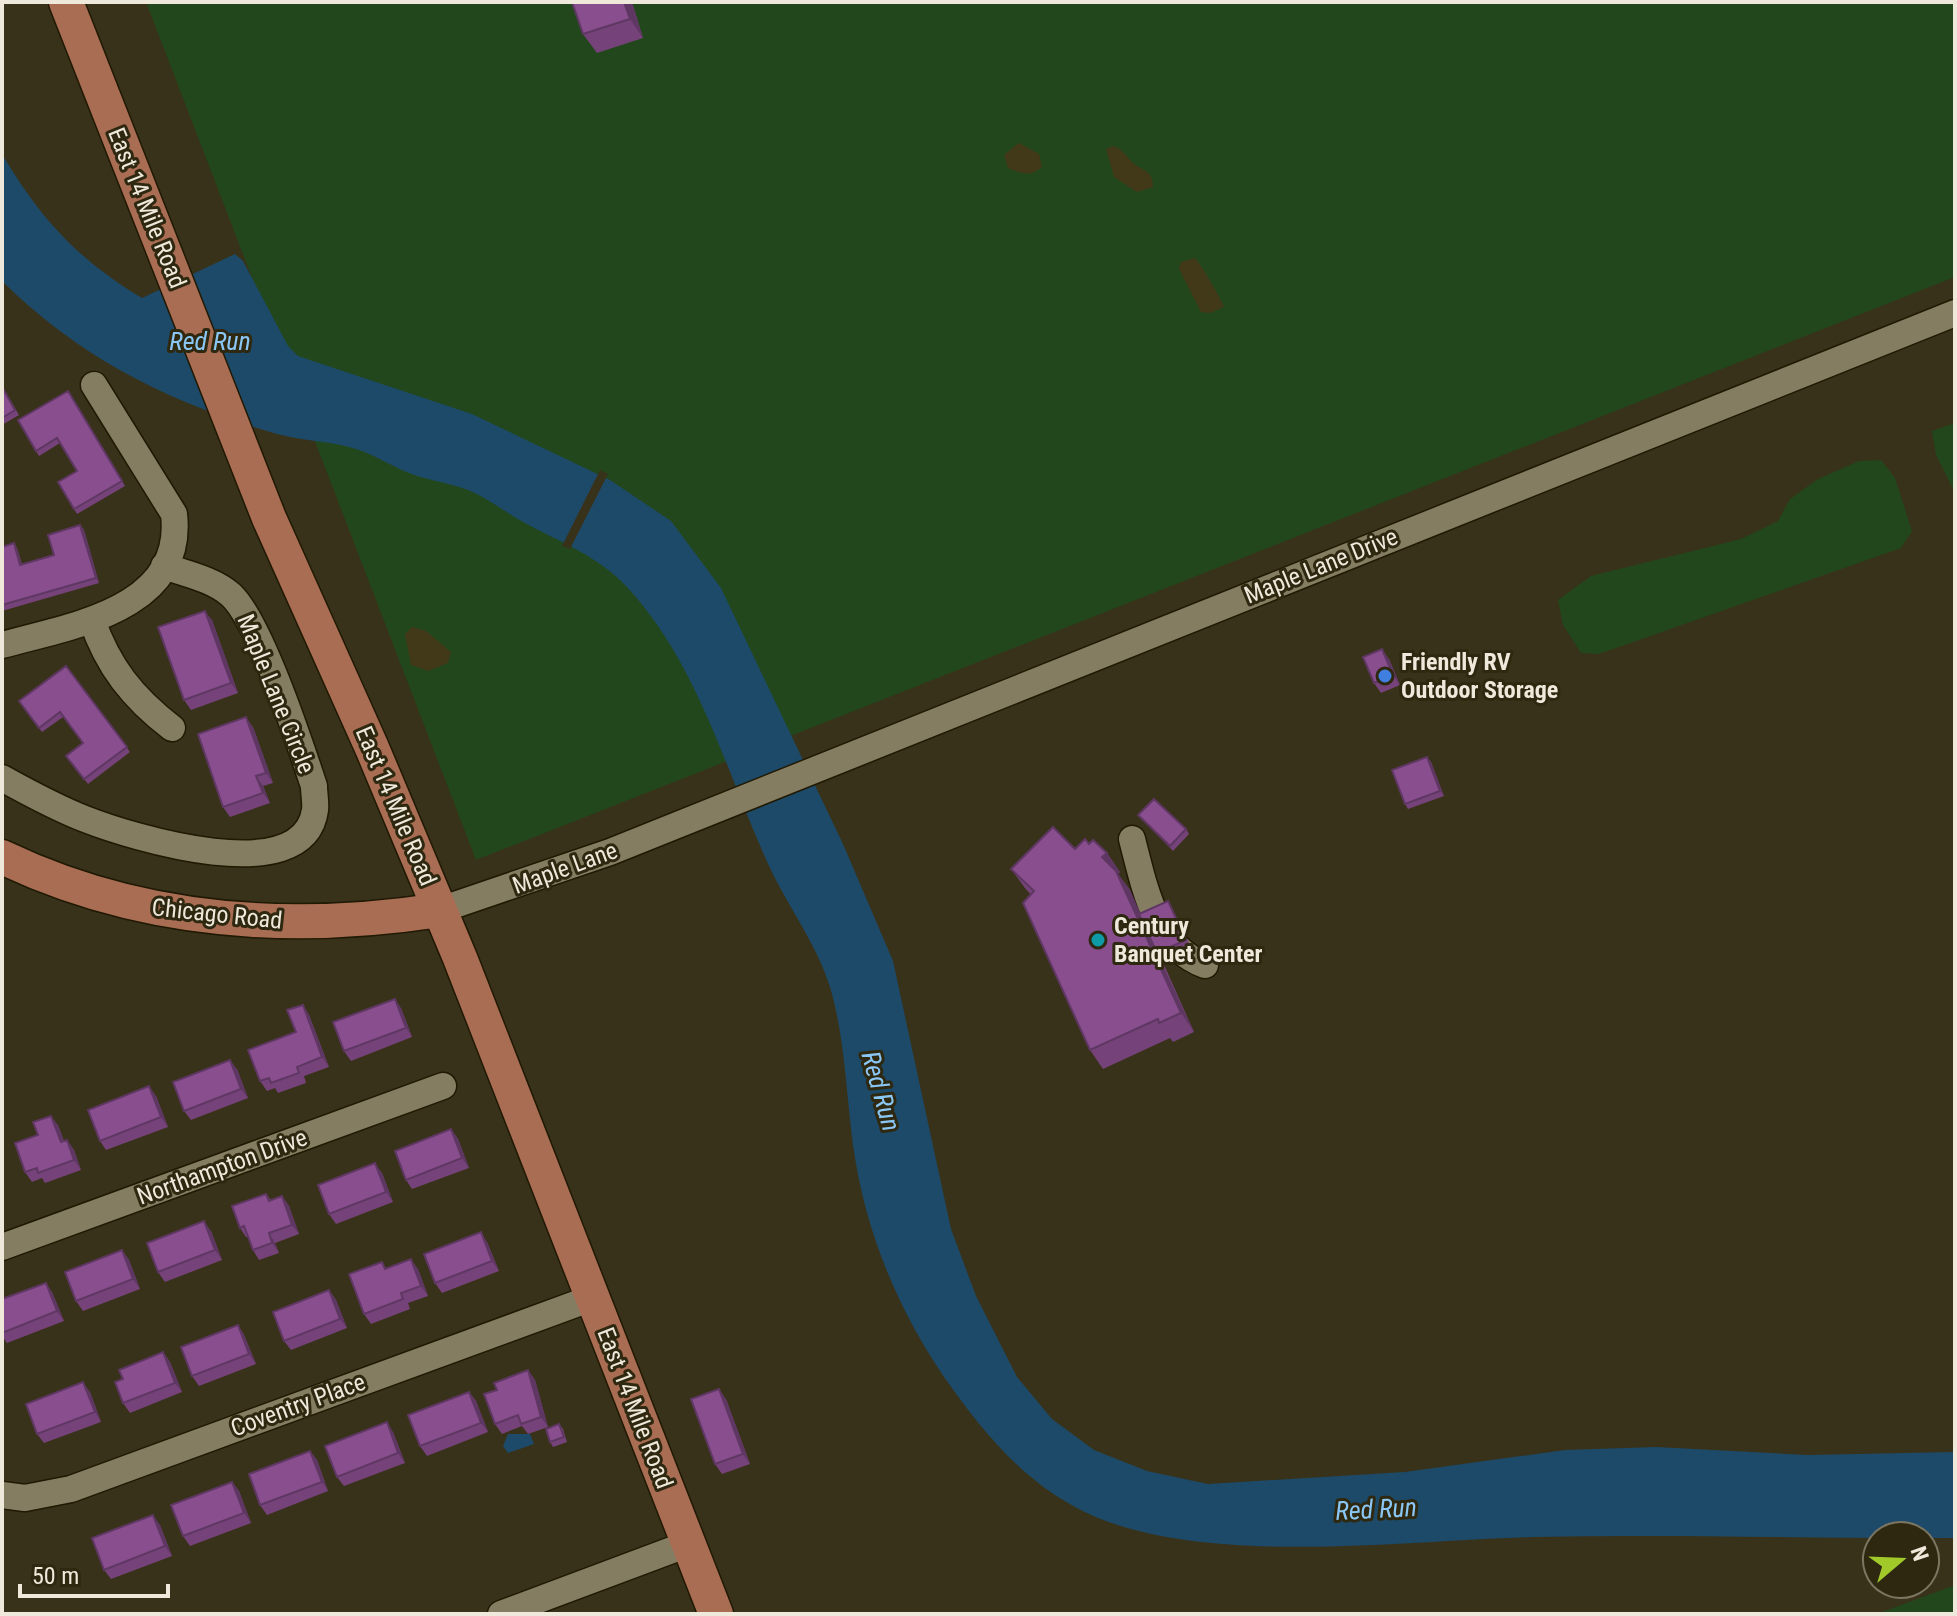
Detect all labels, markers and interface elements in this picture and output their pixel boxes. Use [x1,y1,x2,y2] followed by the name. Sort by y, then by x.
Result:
[102,124,192,292] street label: East 14 Mile Road
[169,326,251,356] water label: Red Run
[1240,523,1402,609] street label: Maple Lane Drive
[231,610,321,778] street label: Maple Lane Circle
[1401,648,1558,704] place label: Friendly RV Outdoor Storage
[1376,667,1394,685] marker: Friendly RV Outdoor Storage
[350,722,442,890] street label: East 14 Mile Road
[509,836,621,900] street label: Maple Lane
[150,893,284,935] street label: Chicago Road
[1114,912,1263,968] place label: Century Banquet Center
[1089,931,1107,949] marker: Century Banquet Center
[855,1048,907,1134] water label: Red Run
[133,1123,311,1211] street label: Northampton Drive
[591,1323,679,1493] street label: East 14 Mile Road
[227,1368,369,1442] street label: Coventry Place
[1335,1492,1417,1526] water label: Red Run
[1861,1520,1941,1600] north arrow
[1905,1543,1933,1564] text: N
[20,1548,168,1598] scale bar
[32,1562,79,1590] text: 50 m

